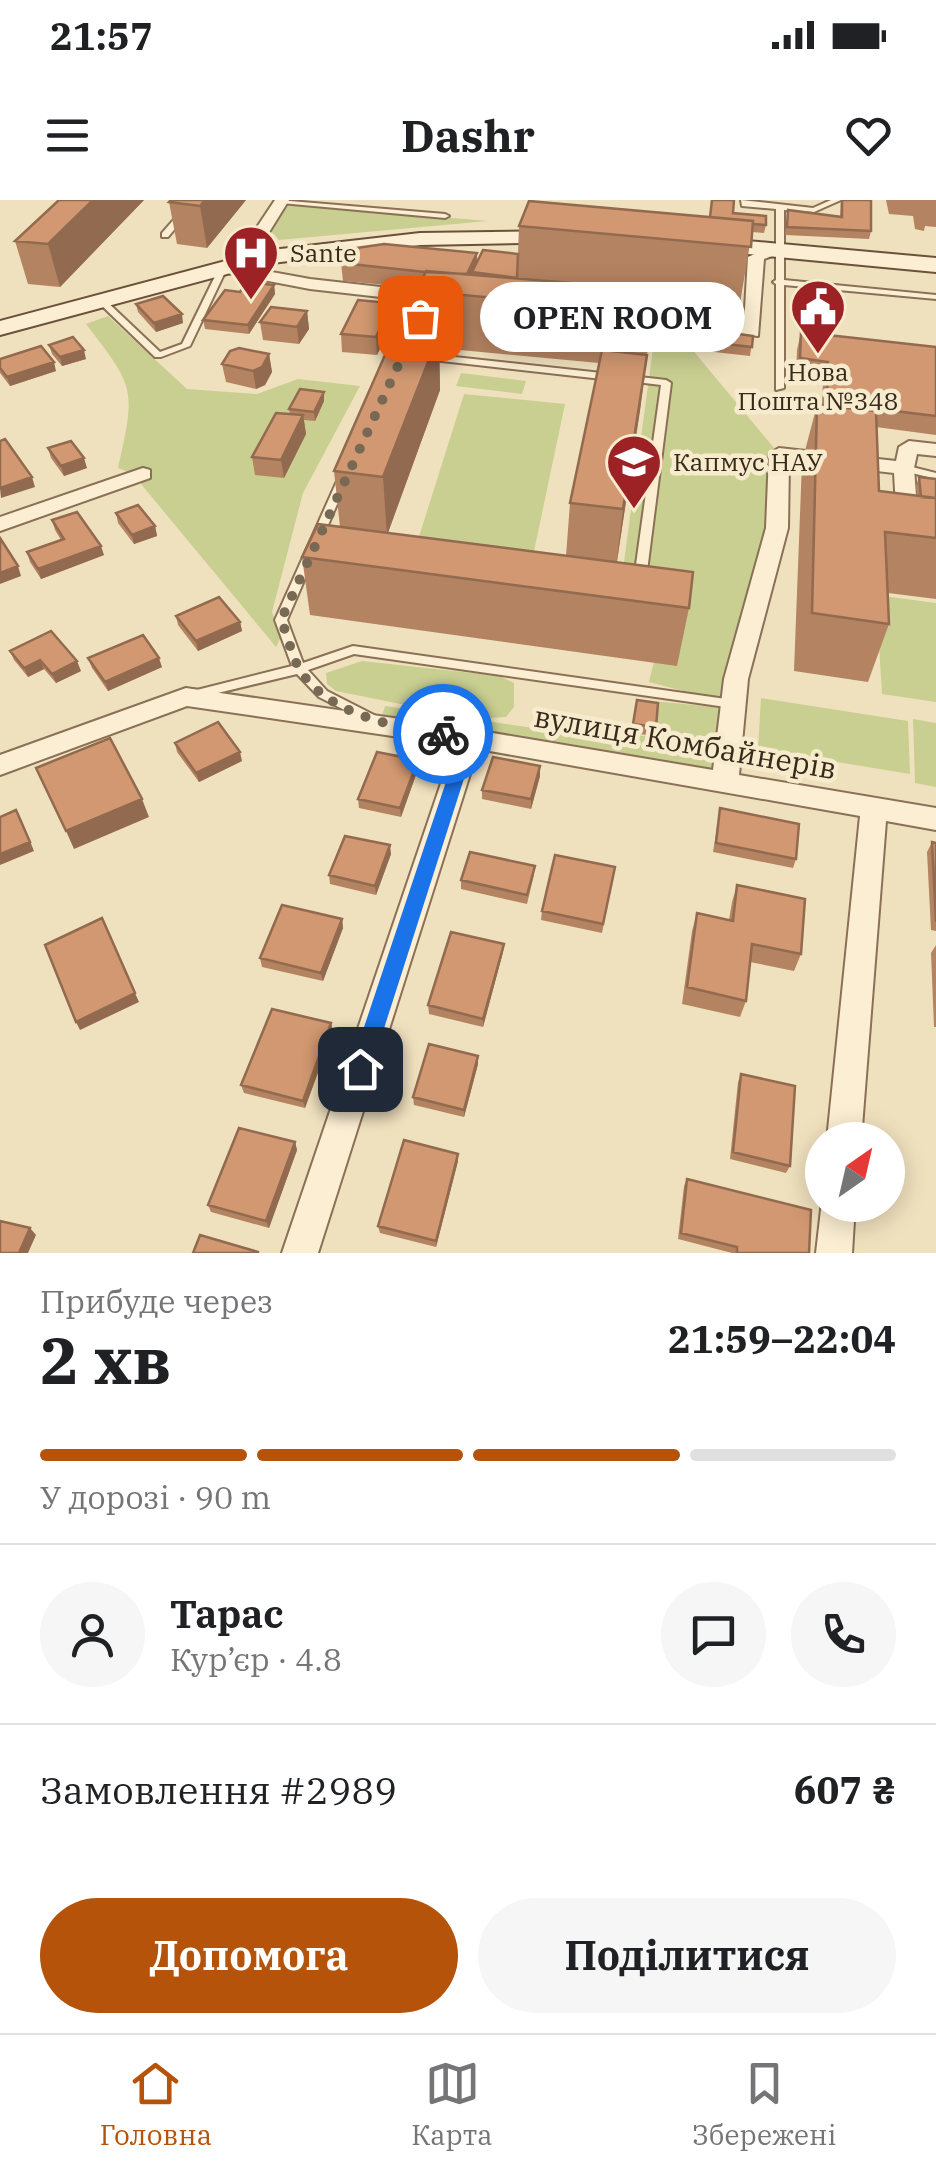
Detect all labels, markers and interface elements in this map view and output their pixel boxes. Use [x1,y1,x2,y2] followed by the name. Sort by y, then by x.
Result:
[50,11,153,60] text: 21:57
[401,106,535,164] text: Dashr
[40,108,95,163] icon: menu
[841,108,896,163] icon: heart
[221,223,281,302] hospital icon: Sante
[290,236,357,269] place label: Sante
[378,276,463,361] pin
[788,277,848,356] public building icon: Нова Пошта №348
[480,283,745,353] callout: OPEN ROOM
[393,291,448,346] icon: bag
[513,296,712,338] text: OPEN ROOM
[737,355,899,417] place label: Нова Пошта №348
[604,432,664,511] school or university icon: Капмус НАУ
[673,445,823,478] place label: Капмус НАУ
[393,684,493,784] courier
[531,696,839,787] street label: вулиця Комбайнерів
[416,707,471,762] icon: bike
[318,1027,403,1112] pin
[333,1042,388,1097] icon: home
[805,1122,905,1222] north arrow
[805,1122,905,1222] map controls
[40,1280,273,1322] text: Прибуде через
[668,1314,896,1363] text: 21:59–22:04
[40,1317,171,1402] text: 2 хв
[40,1476,271,1518] text: У дорозі · 90 m
[40,1582,145,1687] button: person
[661,1582,766,1687] button: chat
[791,1582,896,1687] button: phone
[170,1589,284,1638] text: Тарас
[170,1638,342,1680] text: Кур’єр · 4.8
[40,1765,397,1814] text: Замовлення #2989
[794,1765,896,1814] text: 607 ₴
[40,1898,458,2013] button: Допомога
[478,1898,896,2013] button: Поділитися
[100,2056,212,2153] tab: Головна
[411,2056,493,2153] tab: Карта
[692,2056,836,2153] tab: Збережені

